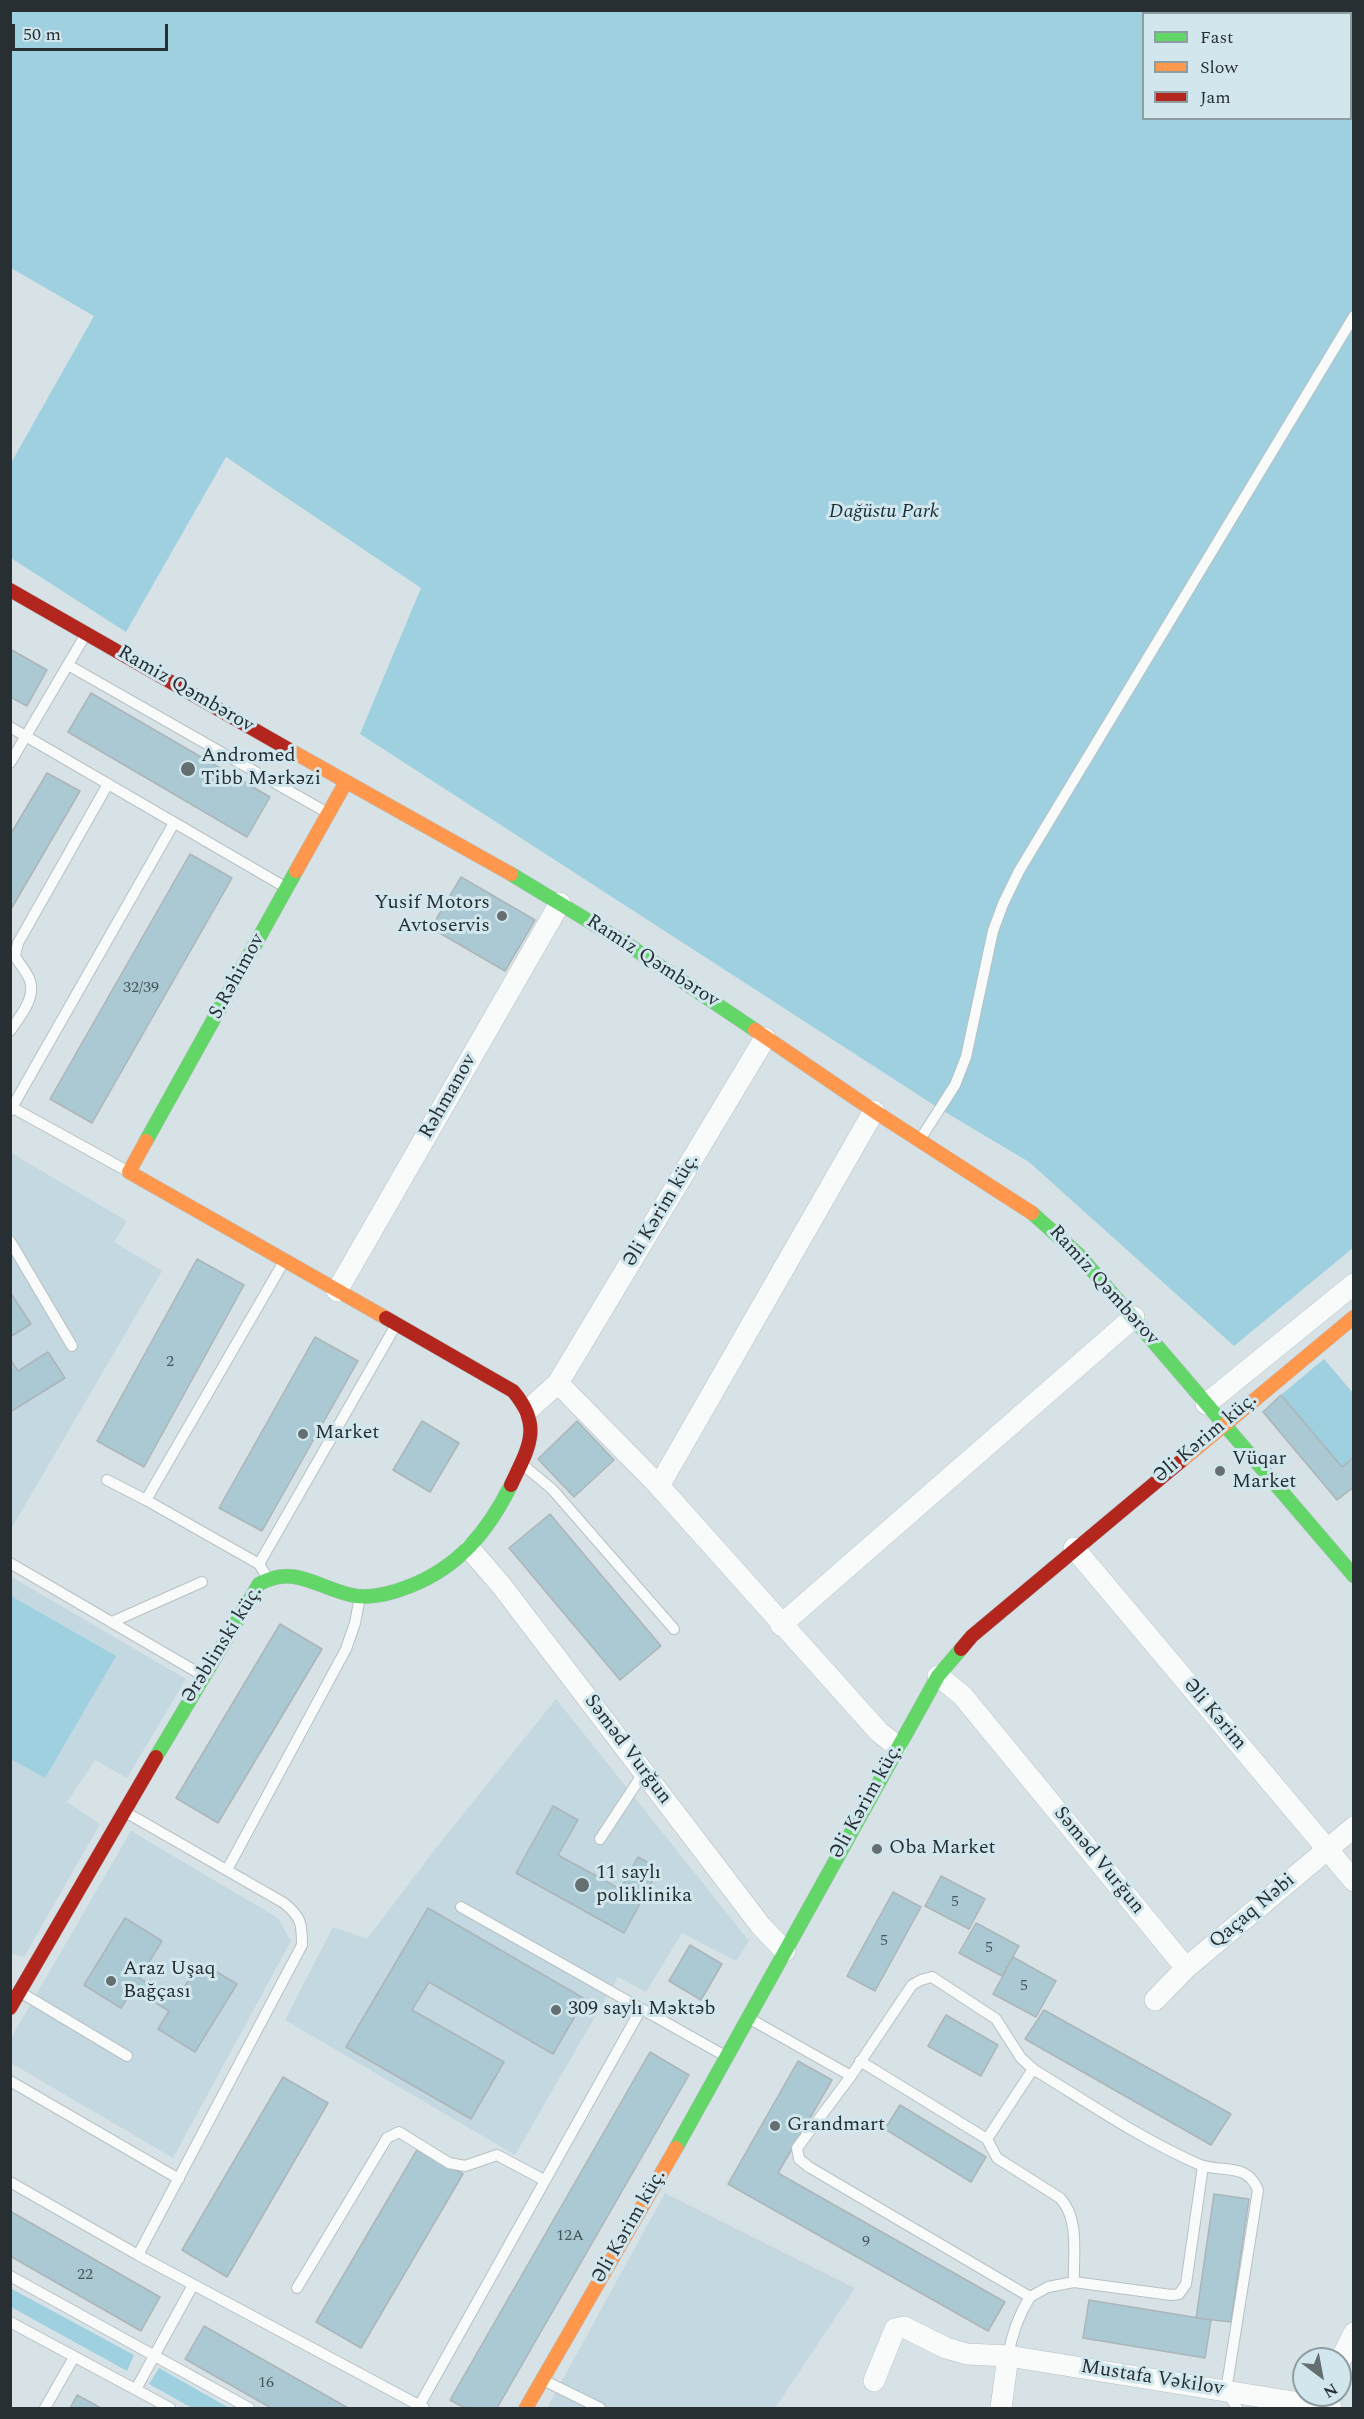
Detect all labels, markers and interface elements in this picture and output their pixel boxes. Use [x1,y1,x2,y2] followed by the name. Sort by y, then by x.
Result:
[15,12,171,50] scale bar
[1142,12,1352,120] legend
[23,21,61,48] text: 50 m
[1200,24,1233,51] text: Fast
[1200,54,1238,81] text: Slow
[1200,84,1231,111] text: Jam
[829,501,939,525] park label: Dağüstu Park
[113,641,257,739] street label: Ramiz Qəmbərov
[201,745,321,792] place label: Andromed Tibb Mərkəzi
[179,760,197,778] marker: Andromed Tibb Mərkəzi
[374,892,490,939] place label: Yusif Motors Avtoservis
[495,909,509,923] marker: Yusif Motors Avtoservis
[581,910,723,1014] street label: Ramiz Qəmbərov
[205,930,271,1024] street label: S.Rəhimov
[123,979,159,999] house number: 32/39
[415,1051,483,1143] street label: Rəhmanov
[619,1150,705,1272] street label: Əli Kərim küç.
[1043,1221,1163,1351] street label: Ramiz Qəmbərov
[166,1353,174,1373] house number: 2
[1149,1389,1263,1489] street label: Əli Kərim küç.
[315,1422,379,1446] place label: Market
[296,1427,310,1441] marker: Market
[1232,1448,1296,1495] place label: Vüqar Market
[1213,1464,1227,1478] marker: Vüqar Market
[177,1582,269,1708] street label: Ərəblinski küç.
[1177,1674,1251,1756] street label: Əli Kərim
[578,1690,676,1810] street label: Səməd Vurğun
[826,1740,908,1864] street label: Əli Kərim küç.
[1047,1802,1149,1920] street label: Səməd Vurğun
[889,1837,996,1861] place label: Oba Market
[870,1842,884,1856] marker: Oba Market
[596,1862,692,1909] place label: 11 saylı poliklinika
[1205,1869,1301,1955] street label: Qaçaq Nəbi
[573,1876,591,1894] marker: 11 saylı poliklinika
[951,1893,959,1913] house number: 5
[880,1932,888,1952] house number: 5
[985,1939,993,1959] house number: 5
[123,1958,216,2005] place label: Araz Uşaq Bağçası
[104,1974,118,1988] marker: Araz Uşaq Bağçası
[1020,1977,1028,1997] house number: 5
[568,1998,716,2022] place label: 309 saylı Məktəb
[549,2003,563,2017] marker: 309 saylı Məktəb
[787,2114,885,2138] place label: Grandmart
[768,2119,782,2133] marker: Grandmart
[588,2166,672,2288] street label: Əli Kərim küç.
[556,2227,584,2247] house number: 12A
[862,2233,870,2253] house number: 9
[77,2266,93,2286] house number: 22
[1292,2347,1352,2407] north arrow
[1079,2356,1225,2402] street label: Mustafa Vəkilov
[258,2374,274,2394] house number: 16
[1319,2377,1342,2404] text: N

